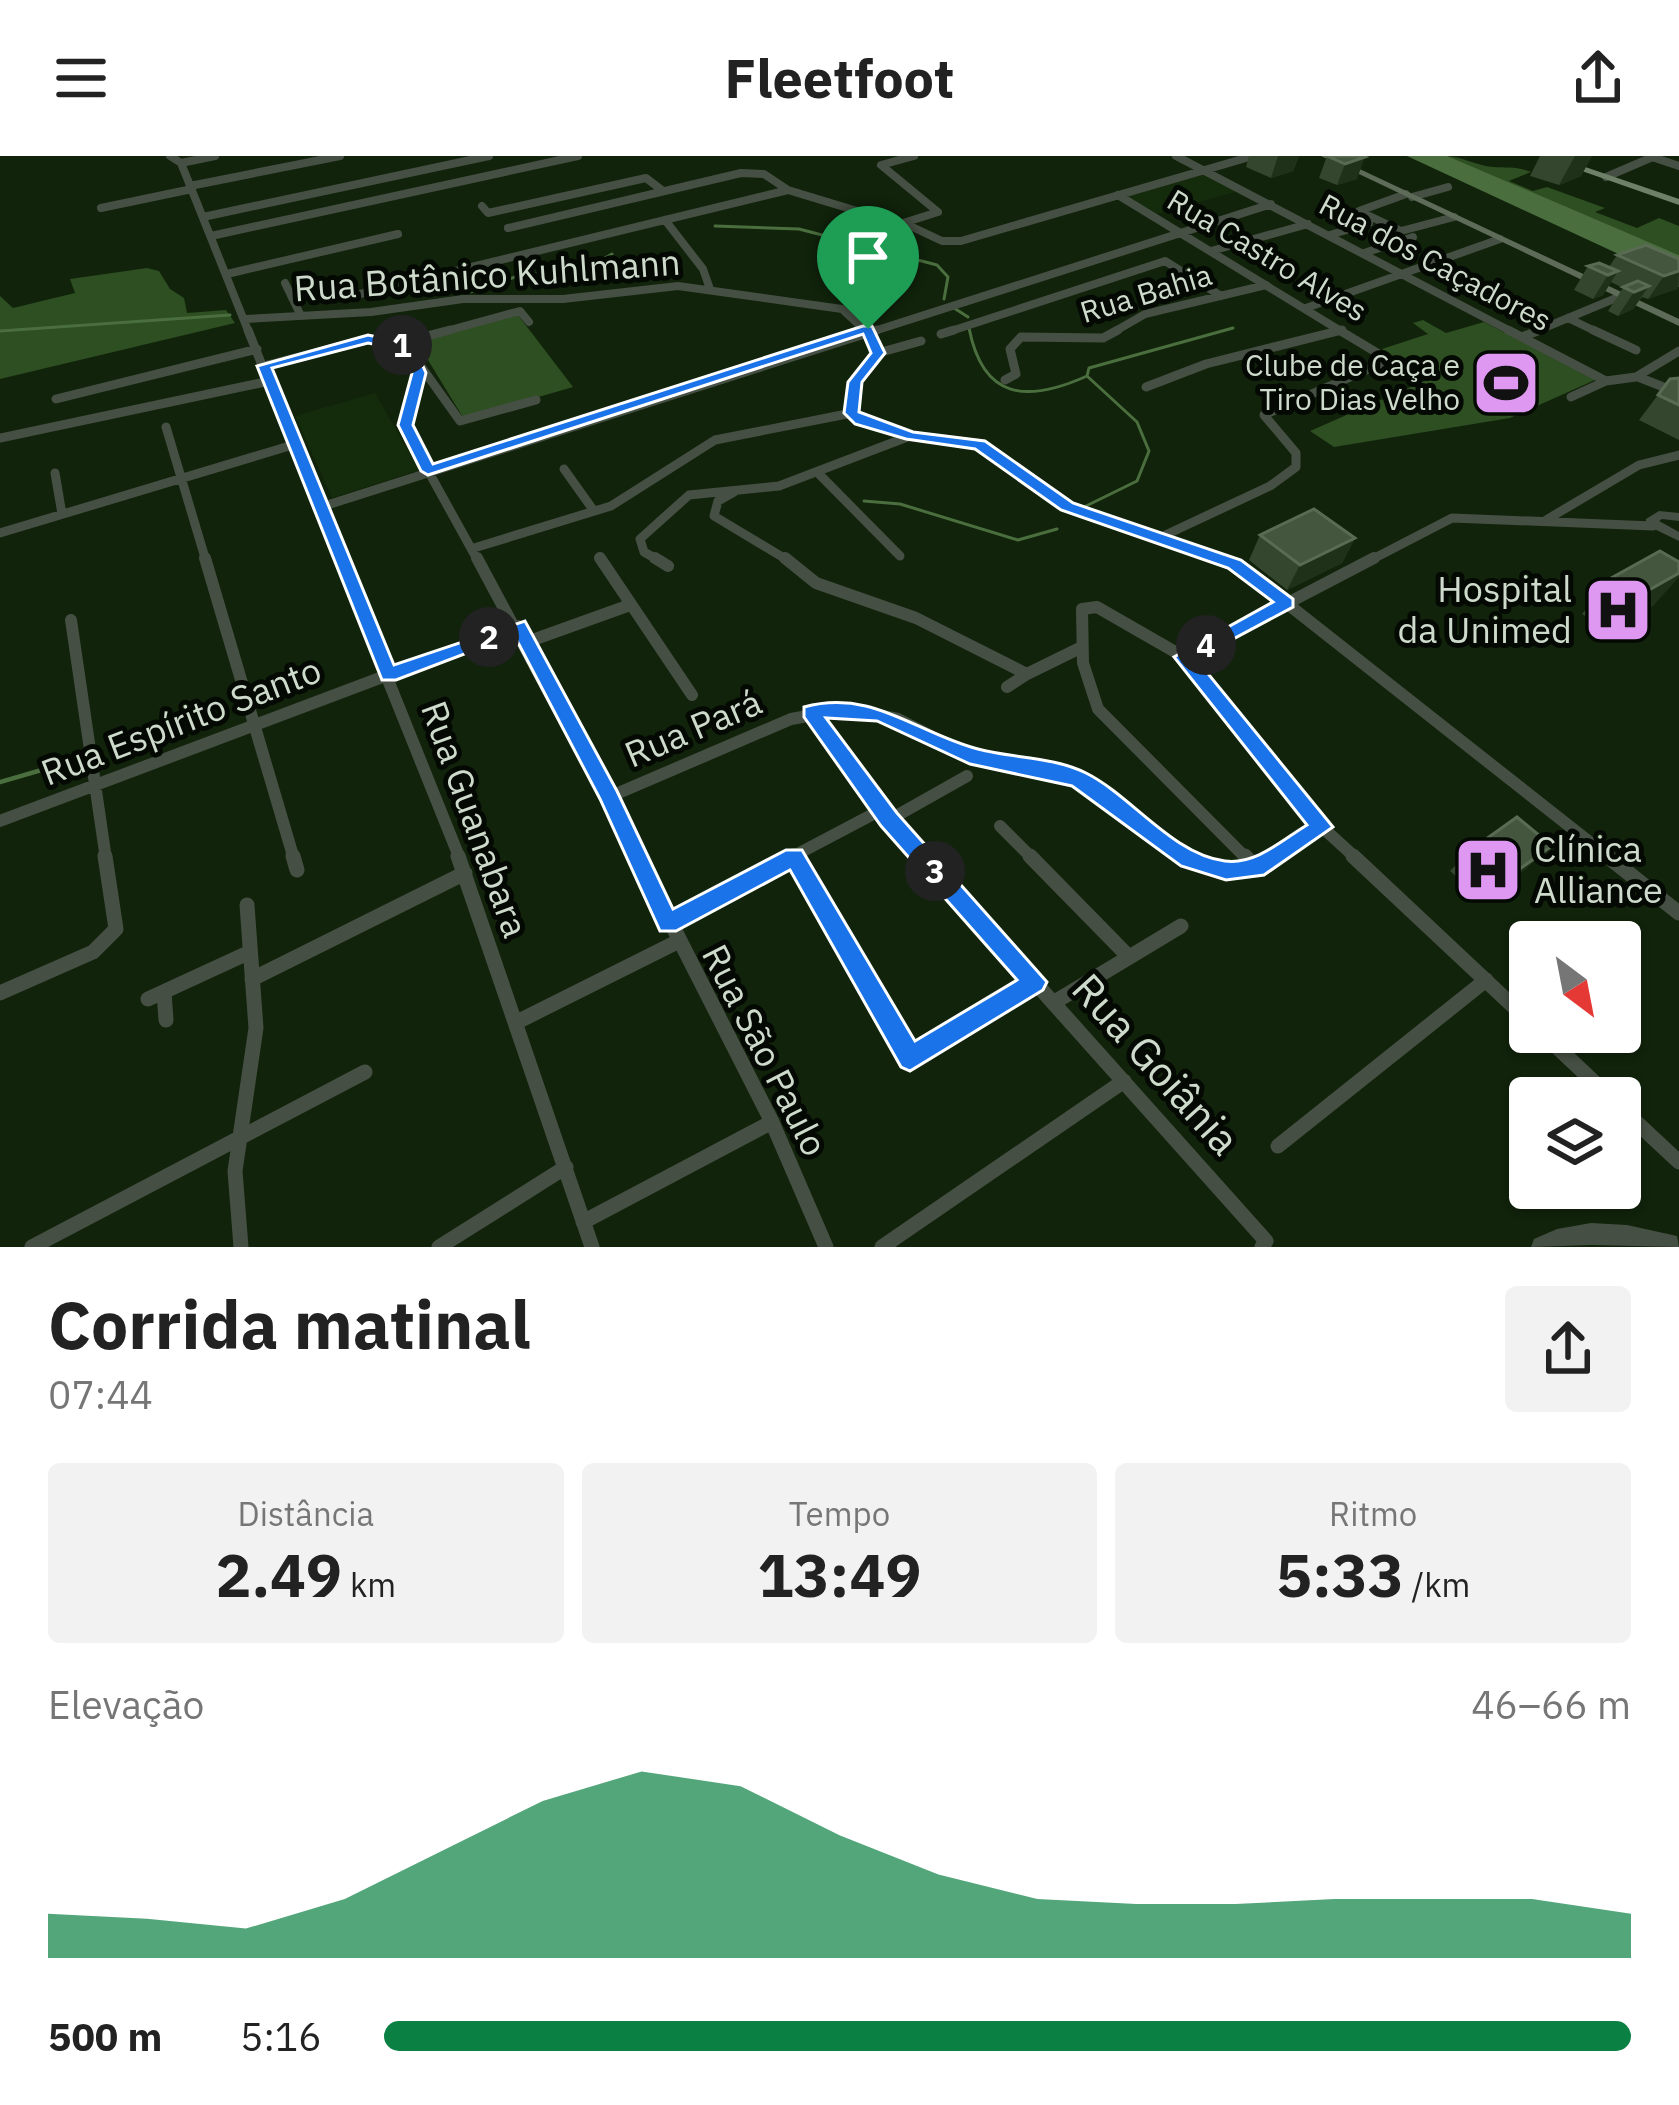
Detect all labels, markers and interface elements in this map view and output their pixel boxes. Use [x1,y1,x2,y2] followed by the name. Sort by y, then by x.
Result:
[725,43,954,113] text: Fleetfoot
[48,45,114,111] icon: menu
[1565,45,1631,111] icon: share
[1161,180,1375,330] street label: Rua Castro Alves
[1313,184,1558,339] street label: Rua dos Caçadores
[817,206,919,329] pin
[835,224,901,290] icon: arrive
[292,238,682,311] street label: Rua Botânico Kuhlmann
[1075,254,1216,331] street label: Rua Bahia
[372,315,432,375] pin: 1
[392,323,412,366] text: 1
[1245,345,1460,418] place label: Clube de Caça e Tiro Dias Velho
[1471,348,1541,418] sports icon: Clube de Caça e Tiro Dias Velho
[1397,565,1572,653] place label: Hospital da Unimed
[1583,575,1653,645] hospital icon: Hospital da Unimed
[459,607,519,667] pin: 2
[479,615,499,658] text: 2
[1176,615,1236,675] pin: 4
[1196,623,1216,666] text: 4
[34,646,328,796] street label: Rua Espírito Santo
[617,678,768,777] street label: Rua Pará
[411,694,540,943] street label: Rua Guanabara
[1534,825,1663,913] place label: Clínica Alliance
[1453,835,1523,905] hospital icon: Clínica Alliance
[905,841,965,901] pin: 3
[925,849,945,892] text: 3
[1509,921,1641,1053] north arrow
[1509,921,1641,1209] map controls
[692,936,839,1163] street label: Rua São Paulo
[1060,961,1252,1166] street label: Rua Goiânia
[1509,1077,1641,1209] button: layers
[48,1281,531,1367] text: Corrida matinal
[1505,1286,1631,1412] button: share
[48,1369,153,1420] text: 07:44
[238,1492,374,1535] text: Distância
[789,1492,890,1535] text: Tempo
[1329,1492,1417,1535] text: Ritmo
[216,1535,342,1614] text: 2.49
[758,1535,921,1614] text: 13:49
[1276,1535,1404,1614] text: 5:33
[342,1563,396,1606] text: km
[1404,1563,1470,1606] text: /km
[48,1679,204,1730] text: Elevação
[1471,1679,1631,1730] text: 46–66 m
[48,2011,162,2062] text: 500 m
[240,2011,322,2062] text: 5:16

